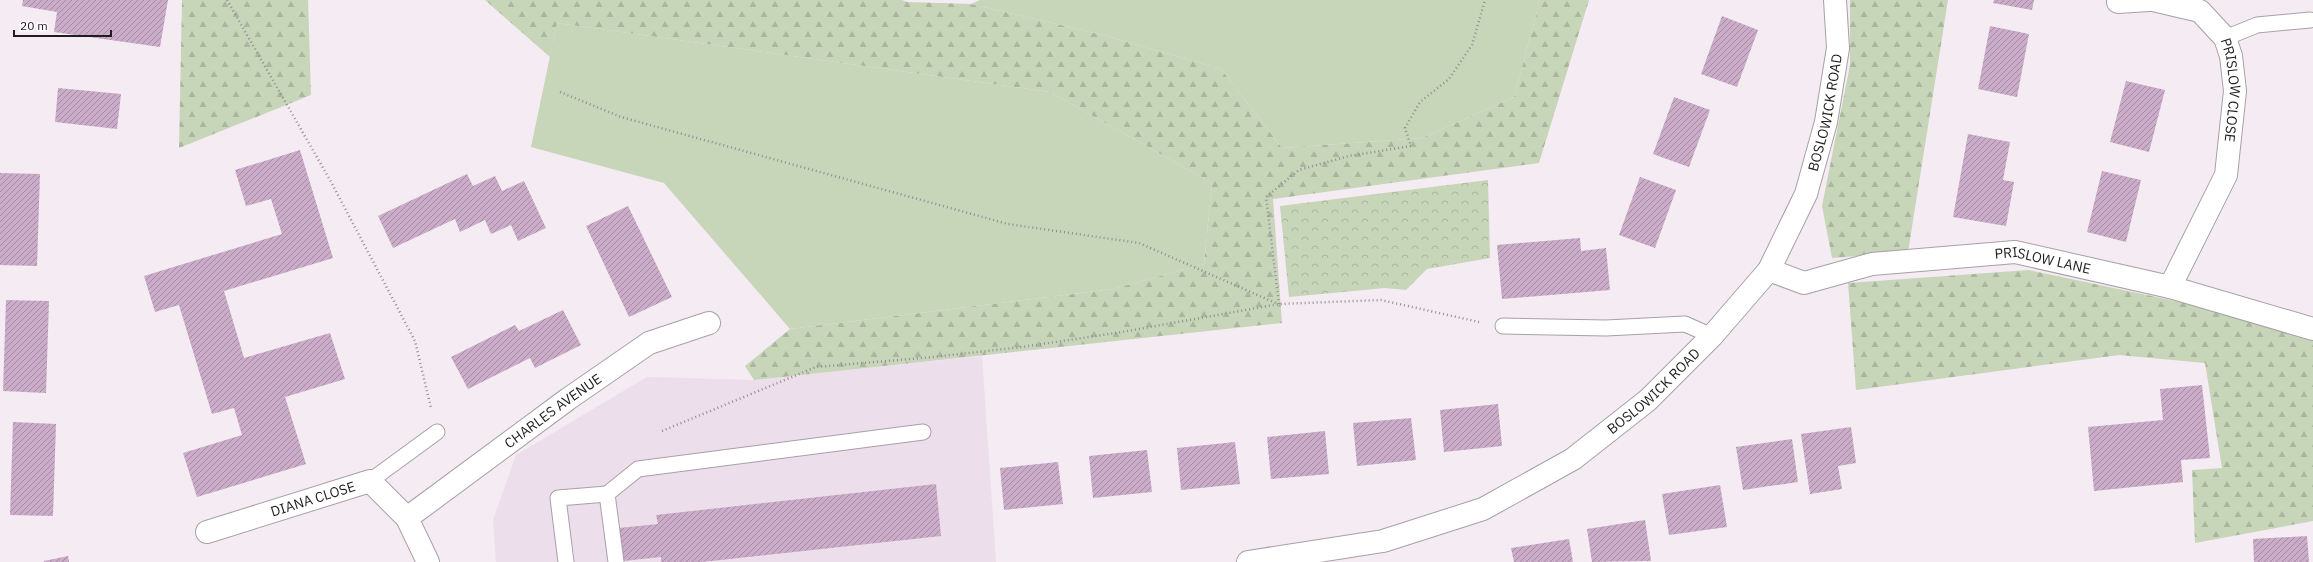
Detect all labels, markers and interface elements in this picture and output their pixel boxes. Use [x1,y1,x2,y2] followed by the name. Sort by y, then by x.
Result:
[14,12,111,38] scale bar
[20,18,48,33] text: 20 m
[2217,36,2245,143] street label: PRISLOW CLOSE
[1804,53,1846,173] street label: BOSLOWICK ROAD
[1994,243,2093,278] street label: PRISLOW LANE
[1603,344,1704,438] street label: BOSLOWICK ROAD
[501,370,605,452] street label: CHARLES AVENUE
[268,477,357,521] street label: DIANA CLOSE

